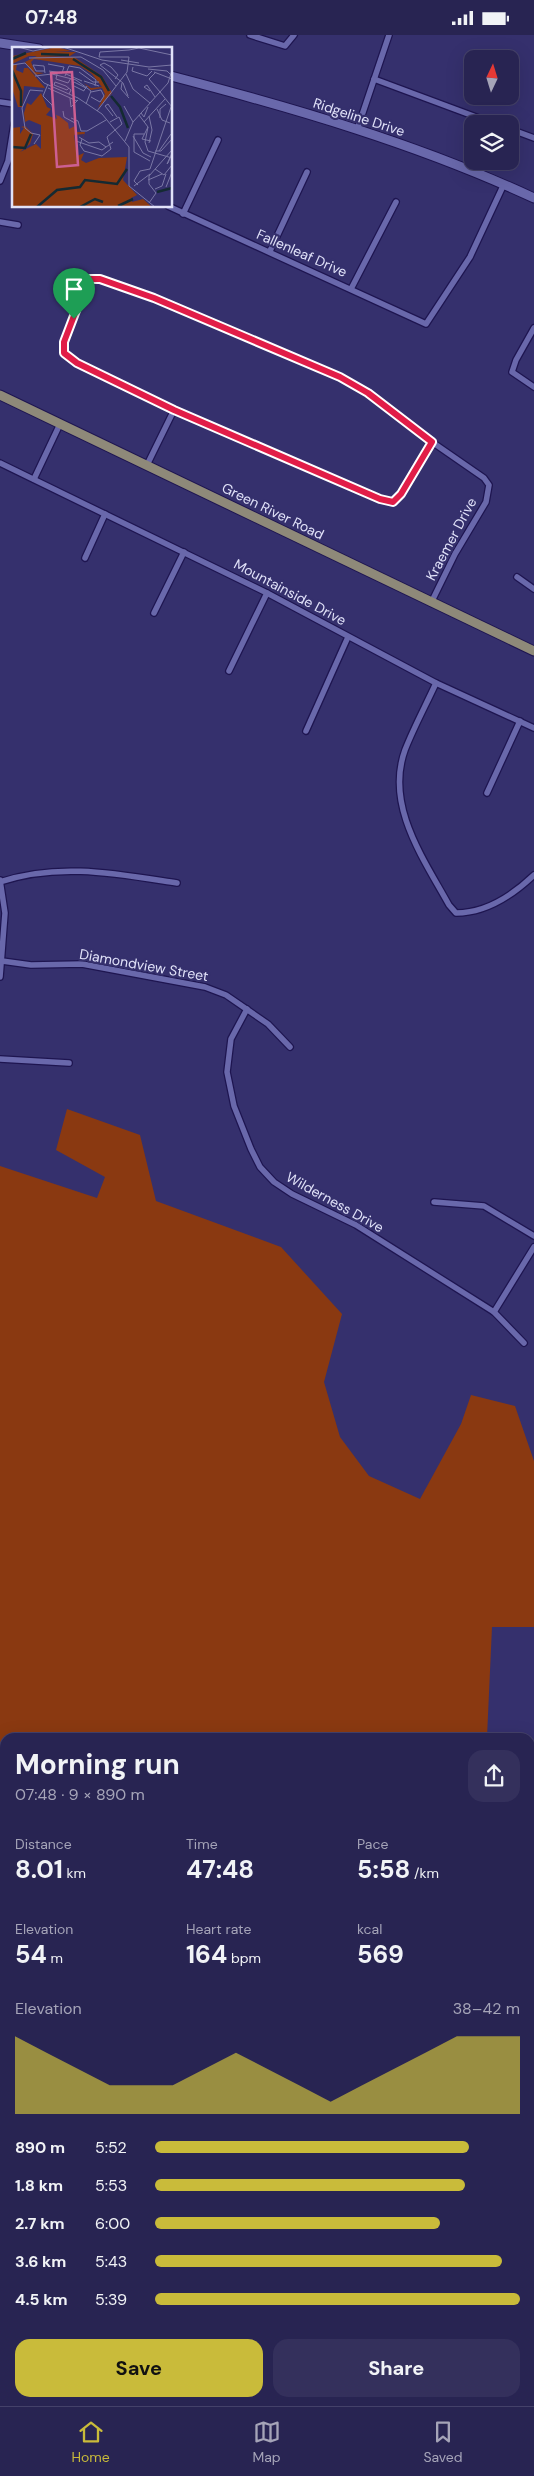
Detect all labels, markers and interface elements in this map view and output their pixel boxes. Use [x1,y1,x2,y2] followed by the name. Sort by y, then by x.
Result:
[25,5,78,30] text: 07:48
[12,47,172,207] inset map
[464,50,519,105] north arrow
[464,50,519,170] map controls
[311,94,407,140] street label: Ridgeline Drive
[464,115,519,170] button: layers
[254,225,350,281] street label: Fallenleaf Drive
[53,268,95,319] pin
[60,275,88,303] icon: arrive
[219,479,327,543] street label: Green River Road
[422,494,480,584] street label: Kraemer Drive
[231,555,349,629] street label: Mountainside Drive
[78,945,210,985] street label: Diamondview Street
[283,1168,387,1236] street label: Wilderness Drive
[15,1746,180,1783] text: Morning run
[468,1750,520,1802] button: share
[15,1784,145,1805] text: 07:48 · 9 × 890 m
[15,1835,72,1853] text: Distance
[186,1835,218,1853] text: Time
[357,1835,388,1853] text: Pace
[15,1853,63,1886] text: 8.01
[186,1853,254,1886] text: 47:48
[357,1853,410,1886] text: 5:58
[63,1864,86,1882] text: km
[410,1864,439,1882] text: /km
[15,1920,73,1938] text: Elevation
[186,1920,251,1938] text: Heart rate
[357,1920,382,1938] text: kcal
[15,1938,47,1971] text: 54
[186,1938,227,1971] text: 164
[357,1938,404,1971] text: 569
[47,1949,63,1967] text: m
[227,1949,261,1967] text: bpm
[15,1998,82,2019] text: Elevation
[453,1998,520,2019] text: 38–42 m
[15,2137,65,2158] text: 890 m
[95,2137,127,2158] text: 5:52
[15,2175,63,2196] text: 1.8 km
[95,2175,127,2196] text: 5:53
[15,2213,64,2234] text: 2.7 km
[95,2213,130,2234] text: 6:00
[15,2251,66,2272] text: 3.6 km
[95,2251,127,2272] text: 5:43
[15,2289,67,2310] text: 4.5 km
[95,2289,127,2310] text: 5:39
[15,2339,263,2397] button: Save
[273,2339,520,2397] button: Share
[71,2418,110,2466] tab: Home
[252,2418,281,2466] tab: Map
[423,2418,463,2466] tab: Saved

